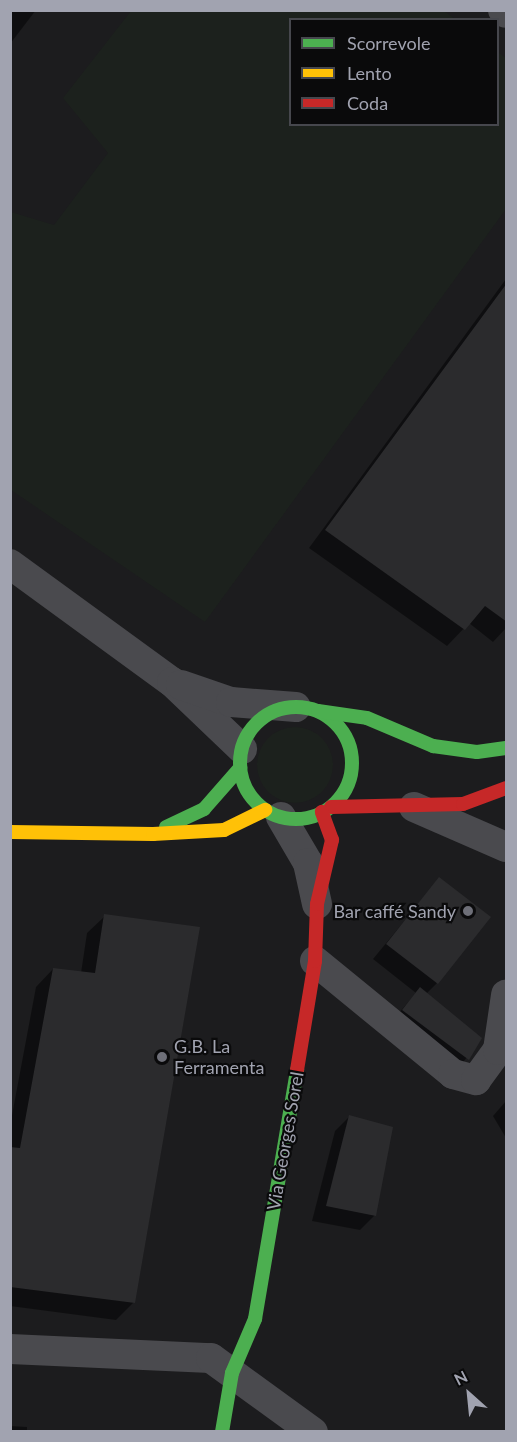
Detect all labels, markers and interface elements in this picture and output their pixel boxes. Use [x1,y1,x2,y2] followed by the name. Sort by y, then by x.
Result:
[289,18,499,126] legend
[347,32,430,54] text: Scorrevole
[347,62,392,84] text: Lento
[347,92,388,114] text: Coda
[333,900,456,922] place label: Bar caffé Sandy
[461,904,475,918] marker: Bar caffé Sandy
[174,1036,264,1078] place label: G.B. La Ferramenta
[155,1050,169,1064] marker: G.B. La Ferramenta
[262,1070,308,1212] street label: Via Georges Sorel
[439,1364,499,1424] north arrow
[451,1366,470,1389] text: N

